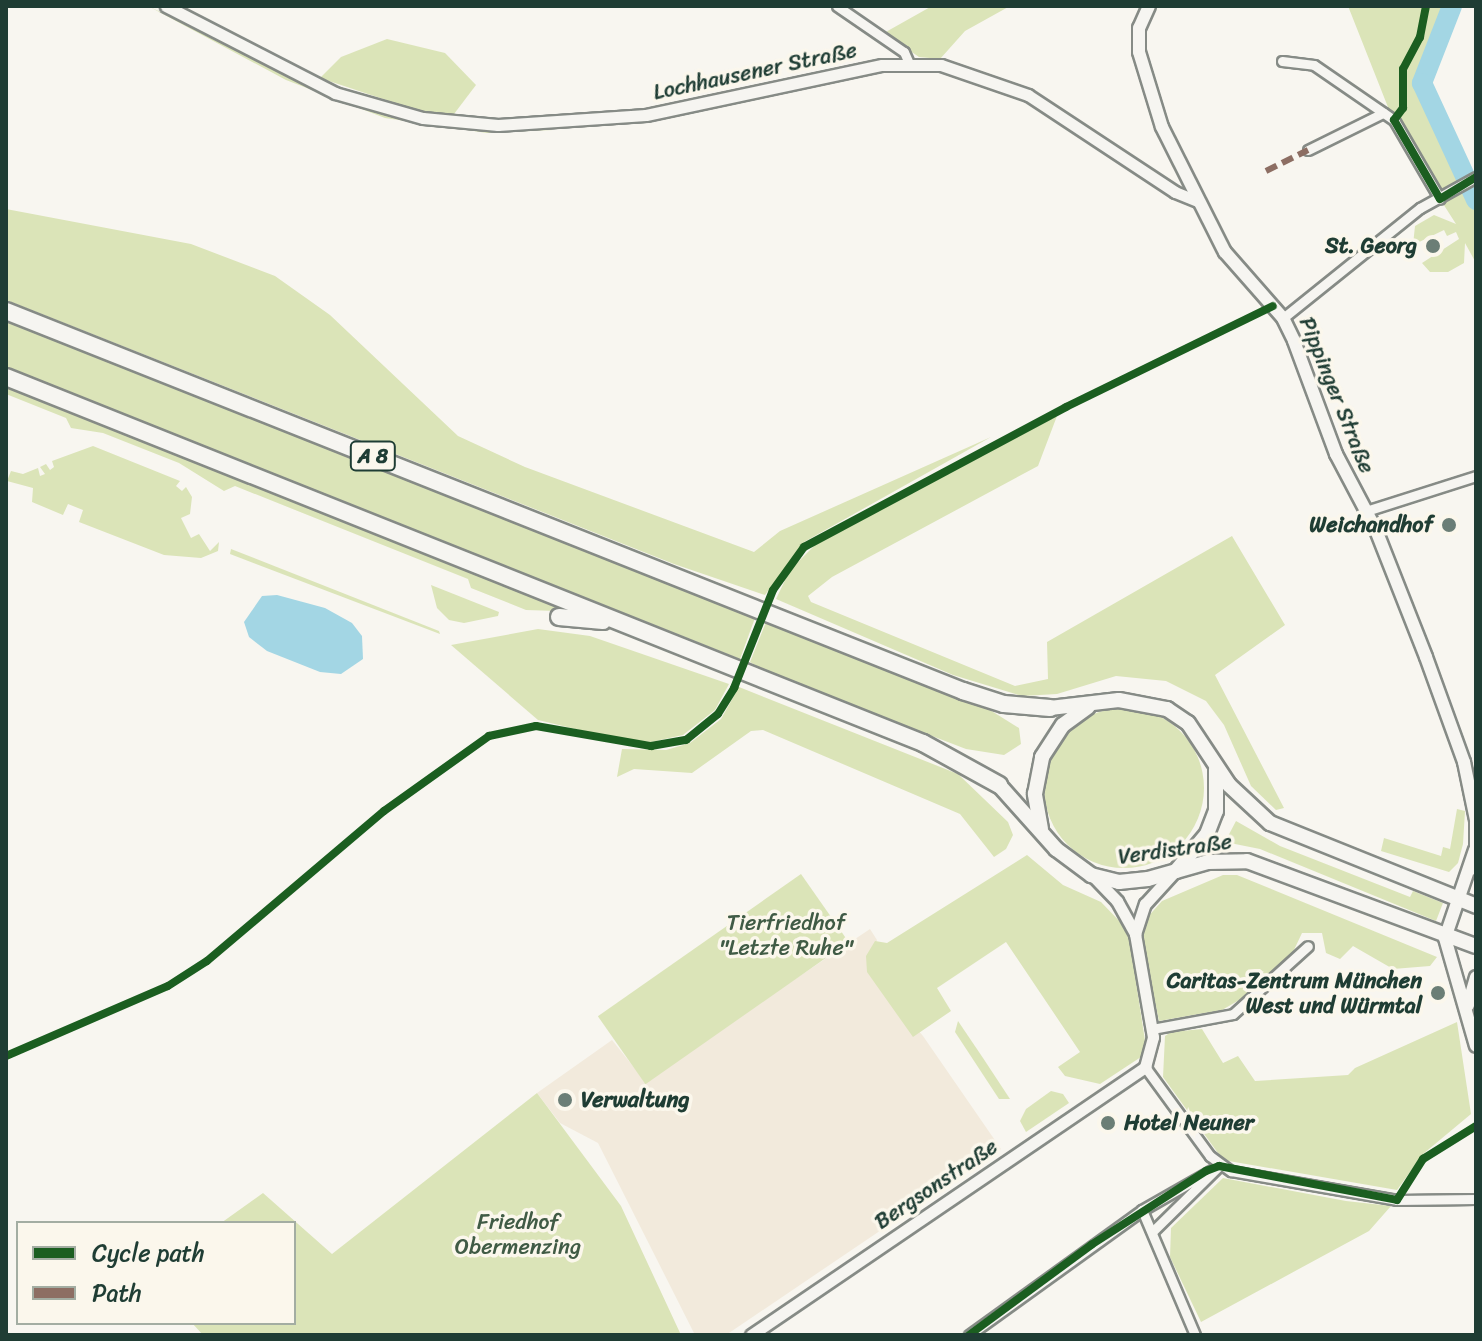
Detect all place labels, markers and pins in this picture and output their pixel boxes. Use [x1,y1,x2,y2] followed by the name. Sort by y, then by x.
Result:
[1325,233,1417,259] place label: St. Georg
[1424,237,1442,255] marker: St. Georg
[1309,512,1433,538] place label: Weichandhof
[1440,516,1458,534] marker: Weichandhof
[1167,967,1422,1018] place label: Caritas-Zentrum München West und Würmtal
[1429,984,1447,1002] marker: Caritas-Zentrum München West und Würmtal
[581,1087,690,1113] place label: Verwaltung
[556,1091,574,1109] marker: Verwaltung
[1124,1110,1253,1136] place label: Hotel Neuner
[1099,1114,1117,1132] marker: Hotel Neuner

